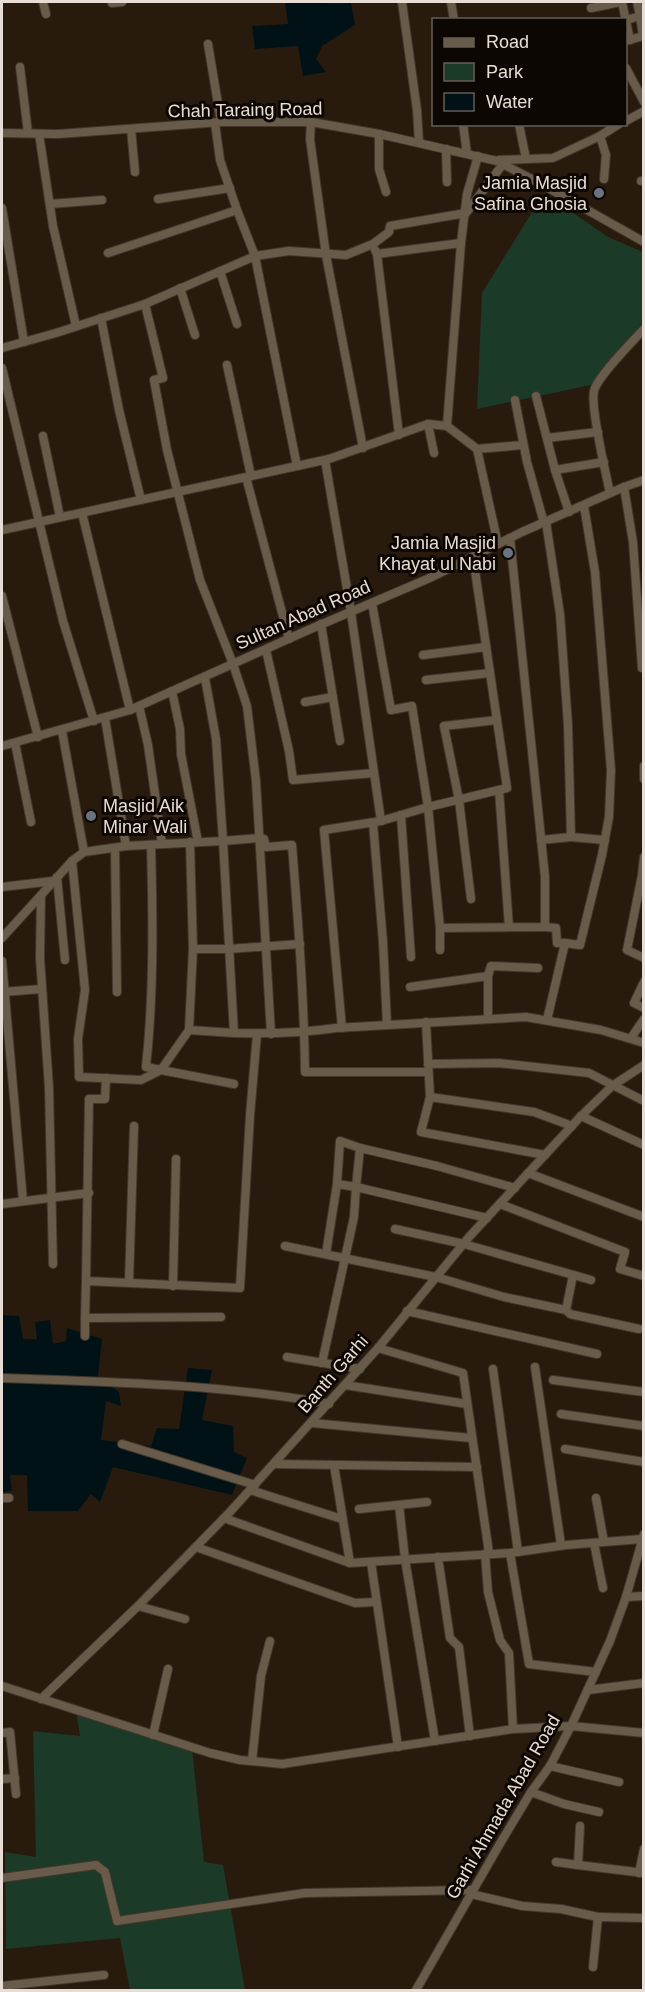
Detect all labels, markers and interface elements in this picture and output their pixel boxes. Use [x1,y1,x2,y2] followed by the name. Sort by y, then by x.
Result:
[432,18,627,126] legend
[486,32,529,52] text: Road
[486,62,524,82] text: Park
[486,92,533,112] text: Water
[167,99,323,121] street label: Chah Taraing Road
[474,173,588,214] place label: Jamia Masjid Safina Ghosia
[592,186,606,200] marker: Jamia Masjid Safina Ghosia
[379,533,496,574] place label: Jamia Masjid Khayat ul Nabi
[501,546,515,560] marker: Jamia Masjid Khayat ul Nabi
[233,576,373,654] street label: Sultan Abad Road
[103,796,187,837] place label: Masjid Aik Minar Wali
[84,809,98,823] marker: Masjid Aik Minar Wali
[294,1331,372,1417] street label: Banth Garhi
[442,1711,564,1903] street label: Garhi Ahmada Abad Road

